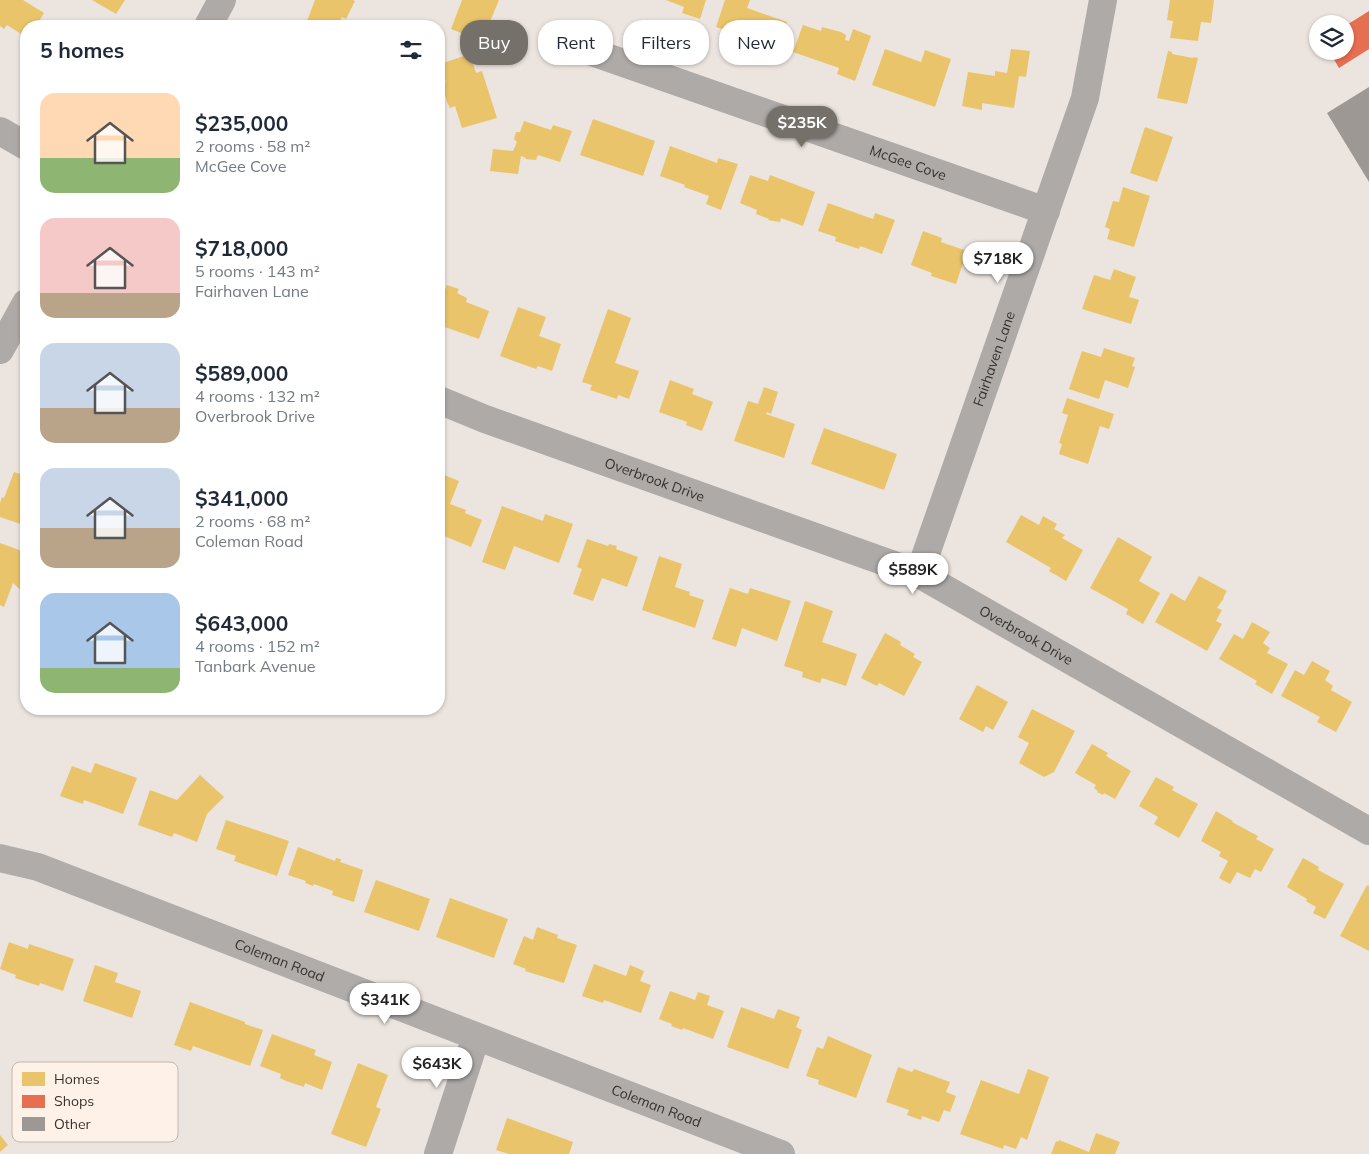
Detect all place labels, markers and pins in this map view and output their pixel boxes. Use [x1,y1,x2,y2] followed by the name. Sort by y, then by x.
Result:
[767,106,837,148] pin: $235K
[963,242,1033,284] pin: $718K
[878,552,948,595] pin: $589K
[350,982,420,1025] pin: $341K
[402,1046,472,1089] pin: $643K

